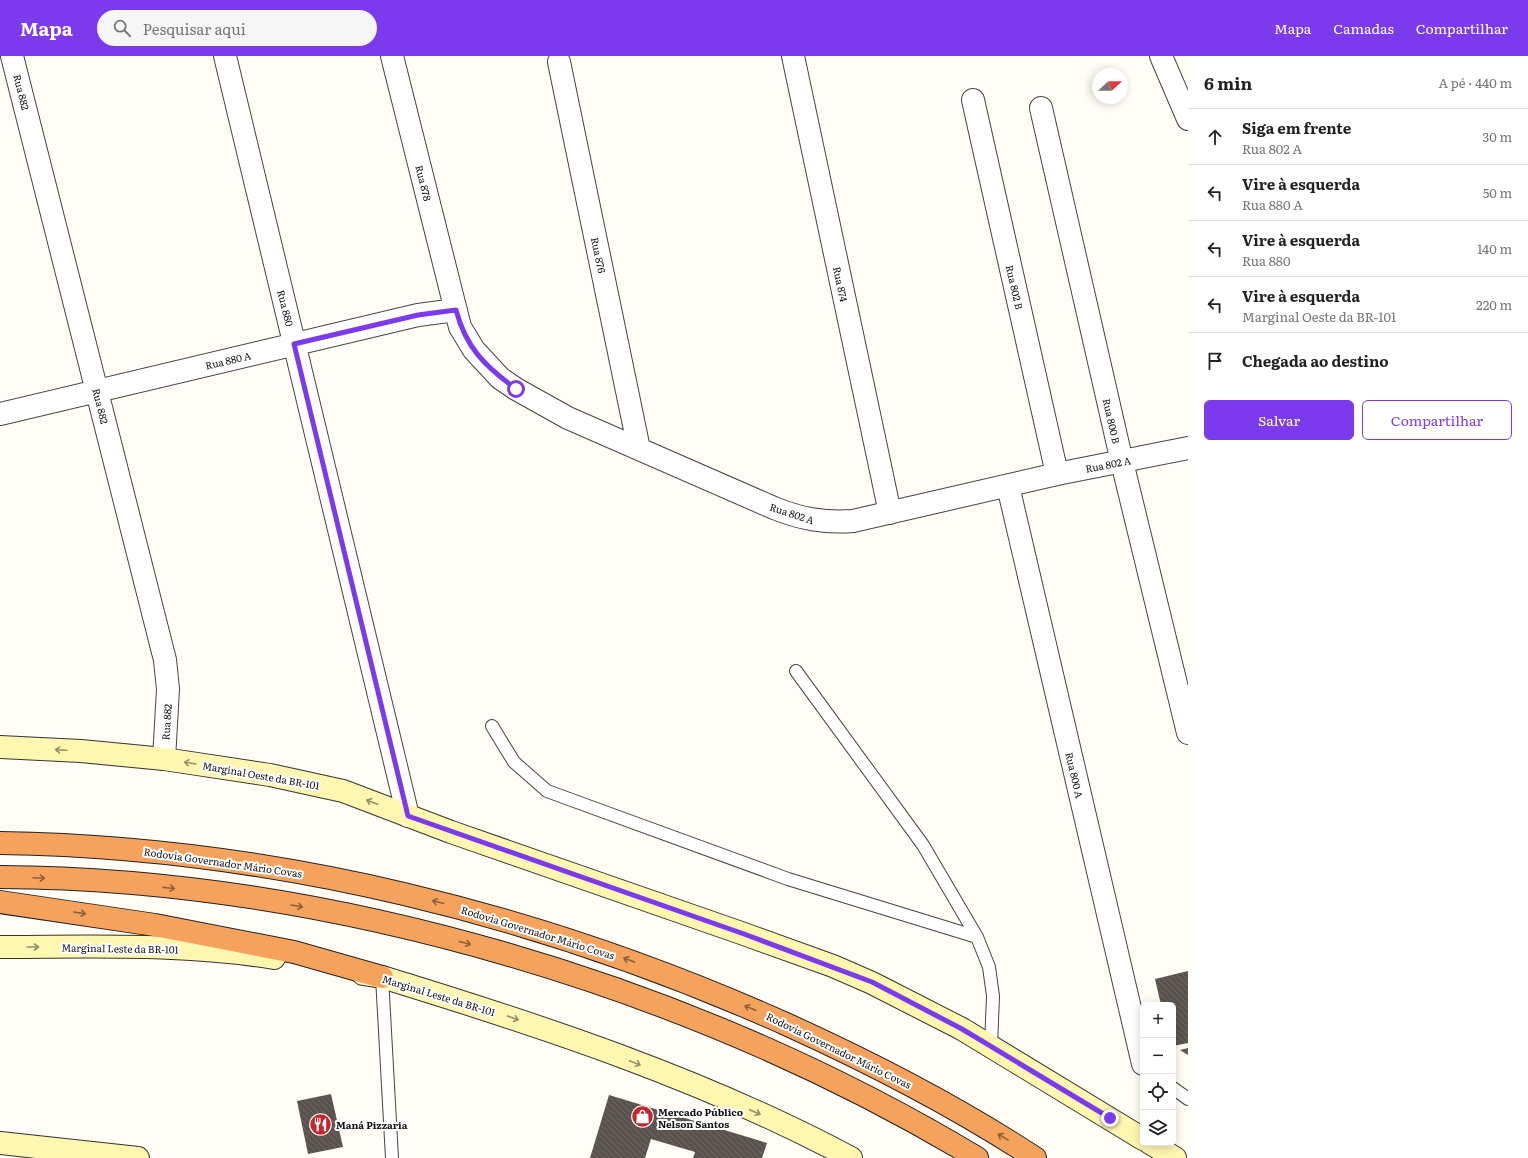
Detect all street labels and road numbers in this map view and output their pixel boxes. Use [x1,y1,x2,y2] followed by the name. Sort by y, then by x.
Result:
[10,72,34,112] street label: Rua 882
[412,163,436,203] street label: Rua 878
[588,236,610,275] street label: Rua 876
[1003,263,1028,311] street label: Rua 802 B
[830,265,852,304] street label: Rua 874
[274,288,298,328] street label: Rua 880
[204,347,253,373] street label: Rua 880 A
[89,386,113,426] street label: Rua 882
[1099,397,1125,446] street label: Rua 800 B
[1084,452,1133,476] street label: Rua 802 A
[768,499,817,527] street label: Rua 802 A
[157,703,175,741] street label: Rua 882
[1062,750,1088,800] street label: Rua 800 A
[201,757,321,793] street label: Marginal Oeste da BR-101
[143,843,304,881] street label: Rodovia Governador Mário Covas
[459,901,617,963] street label: Rodovia Governador Mário Covas
[61,939,179,957] street label: Marginal Leste da BR-101
[381,971,497,1019] street label: Marginal Leste da BR-101
[764,1008,914,1092] street label: Rodovia Governador Mário Covas

